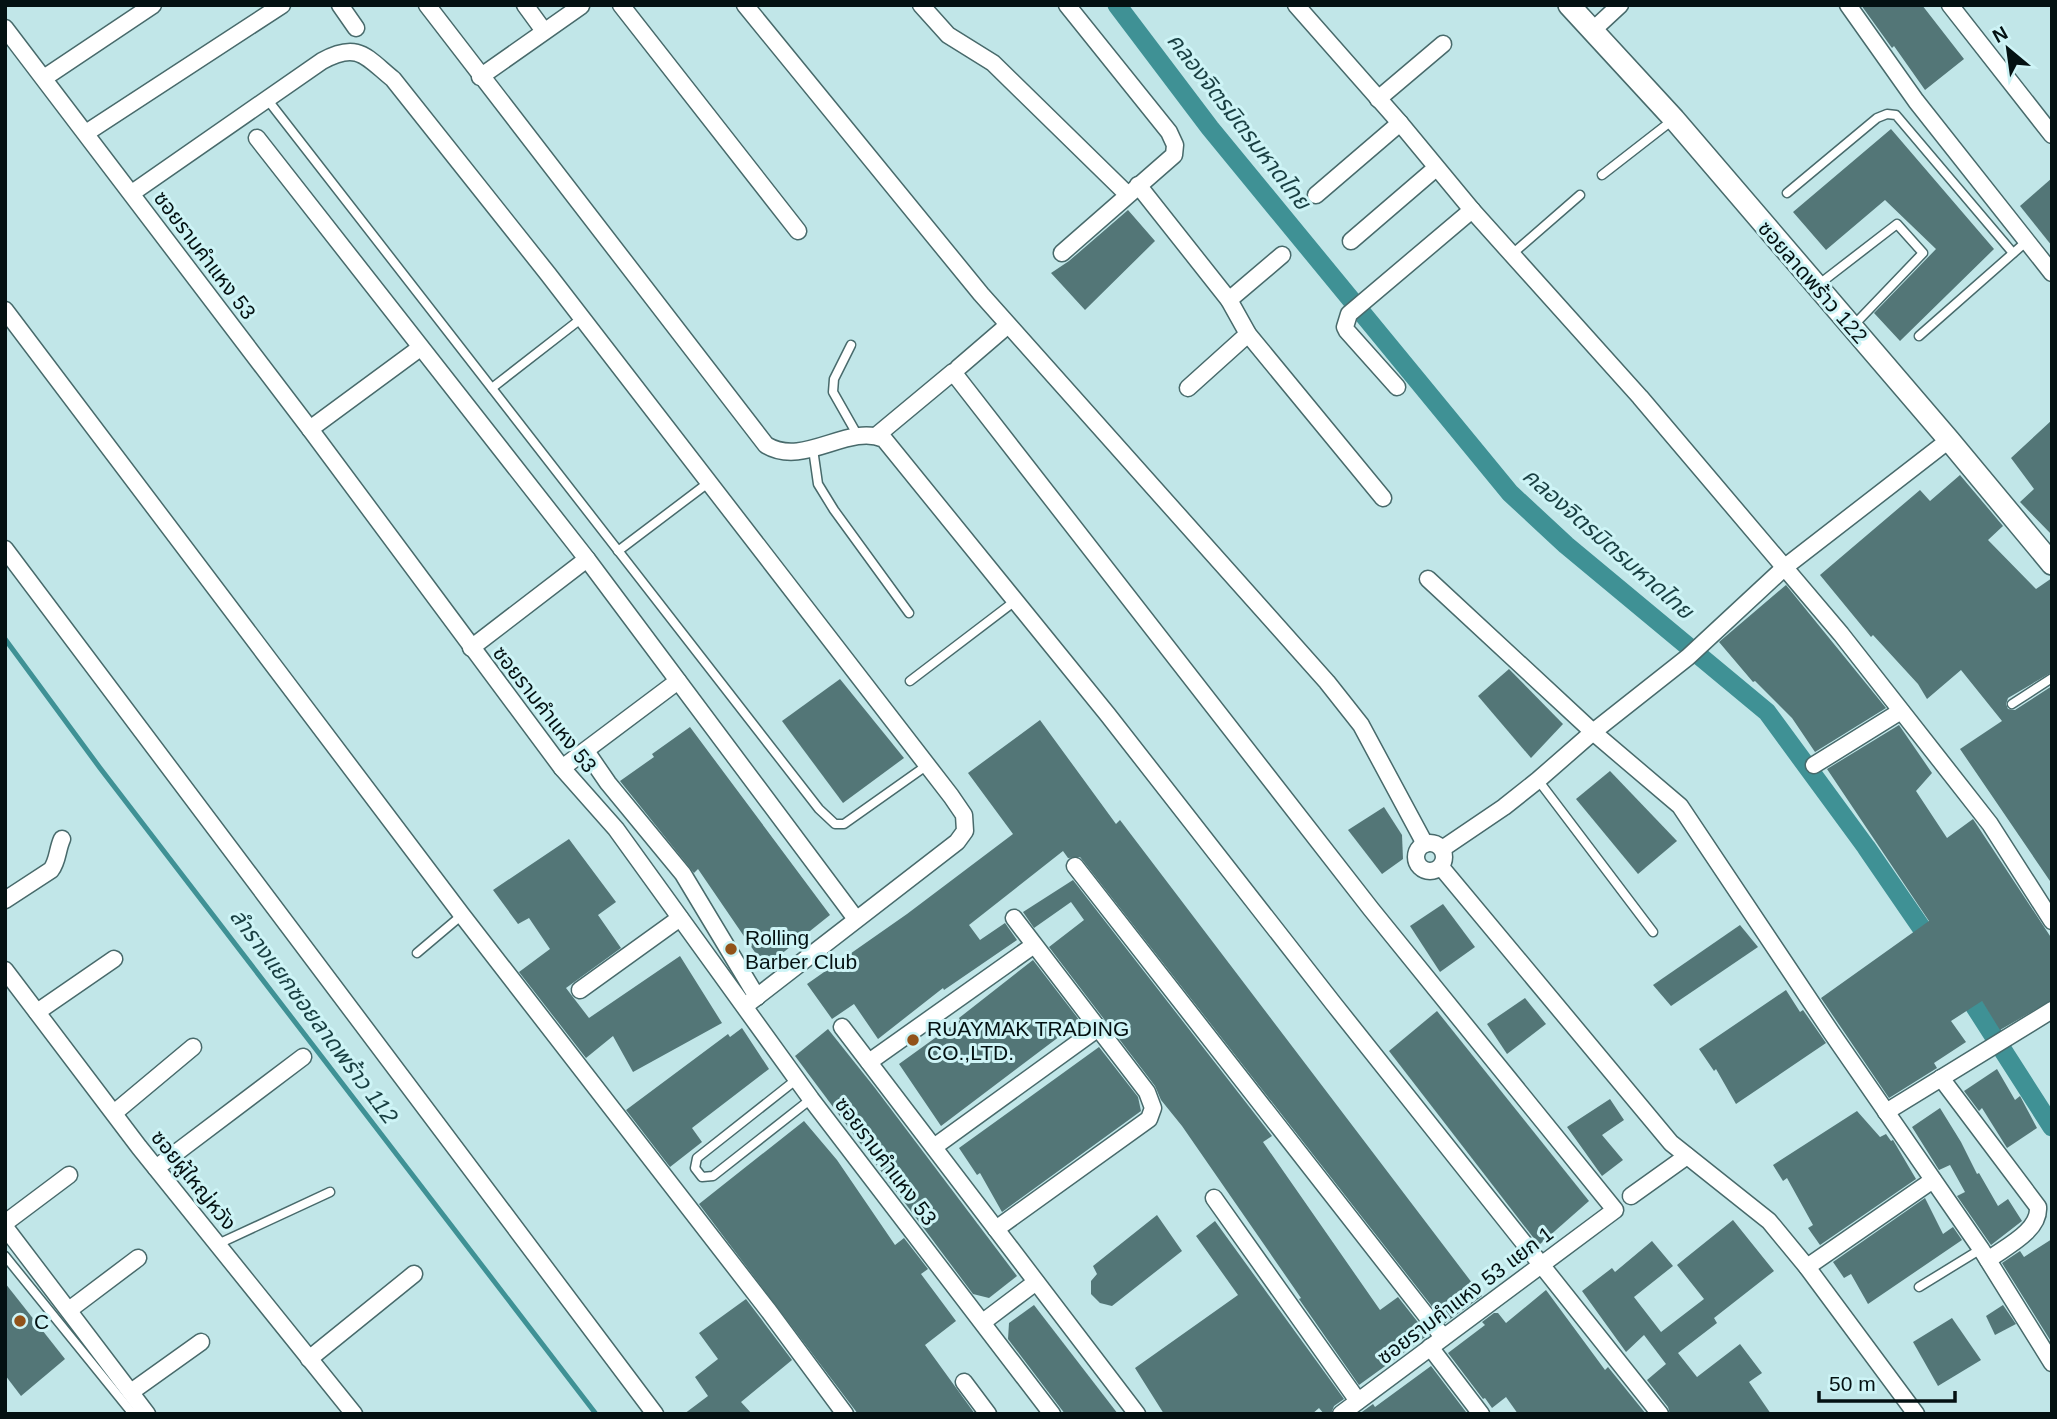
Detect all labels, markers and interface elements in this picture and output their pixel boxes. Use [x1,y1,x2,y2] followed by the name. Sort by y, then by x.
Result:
[1973,14,2043,84] north arrow
[1989,22,2011,47] text: N
[1162,28,1317,215] water label: คลองจิตรมิตรมหาดไทย
[149,187,261,323] street label: ซอยรามคำแหง 53
[1754,216,1872,348] street label: ซอยลาดพร้าว 122
[1518,462,1699,625] water label: คลองจิตรมิตรมหาดไทย
[489,641,601,777] street label: ซอยรามคำแหง 53
[225,903,403,1129] water label: ลำรางแยกซอยลาดพร้าว 112
[745,926,857,973] place label: Rolling Barber Club
[723,941,739,957] marker: Rolling Barber Club
[927,1017,1129,1064] place label: RUAYMAK TRADING CO.,LTD.
[905,1032,921,1048] marker: RUAYMAK TRADING CO.,LTD.
[830,1093,942,1229] street label: ซอยรามคำแหง 53
[145,1126,241,1236] street label: ซอยผู้ใหญ่หวัง
[1373,1221,1557,1369] street label: ซอยรามคำแหง 53 แยก 1
[34,1310,49,1333] place label: C
[12,1313,28,1329] marker: C
[1819,1360,1955,1404] scale bar
[1829,1372,1876,1395] text: 50 m

